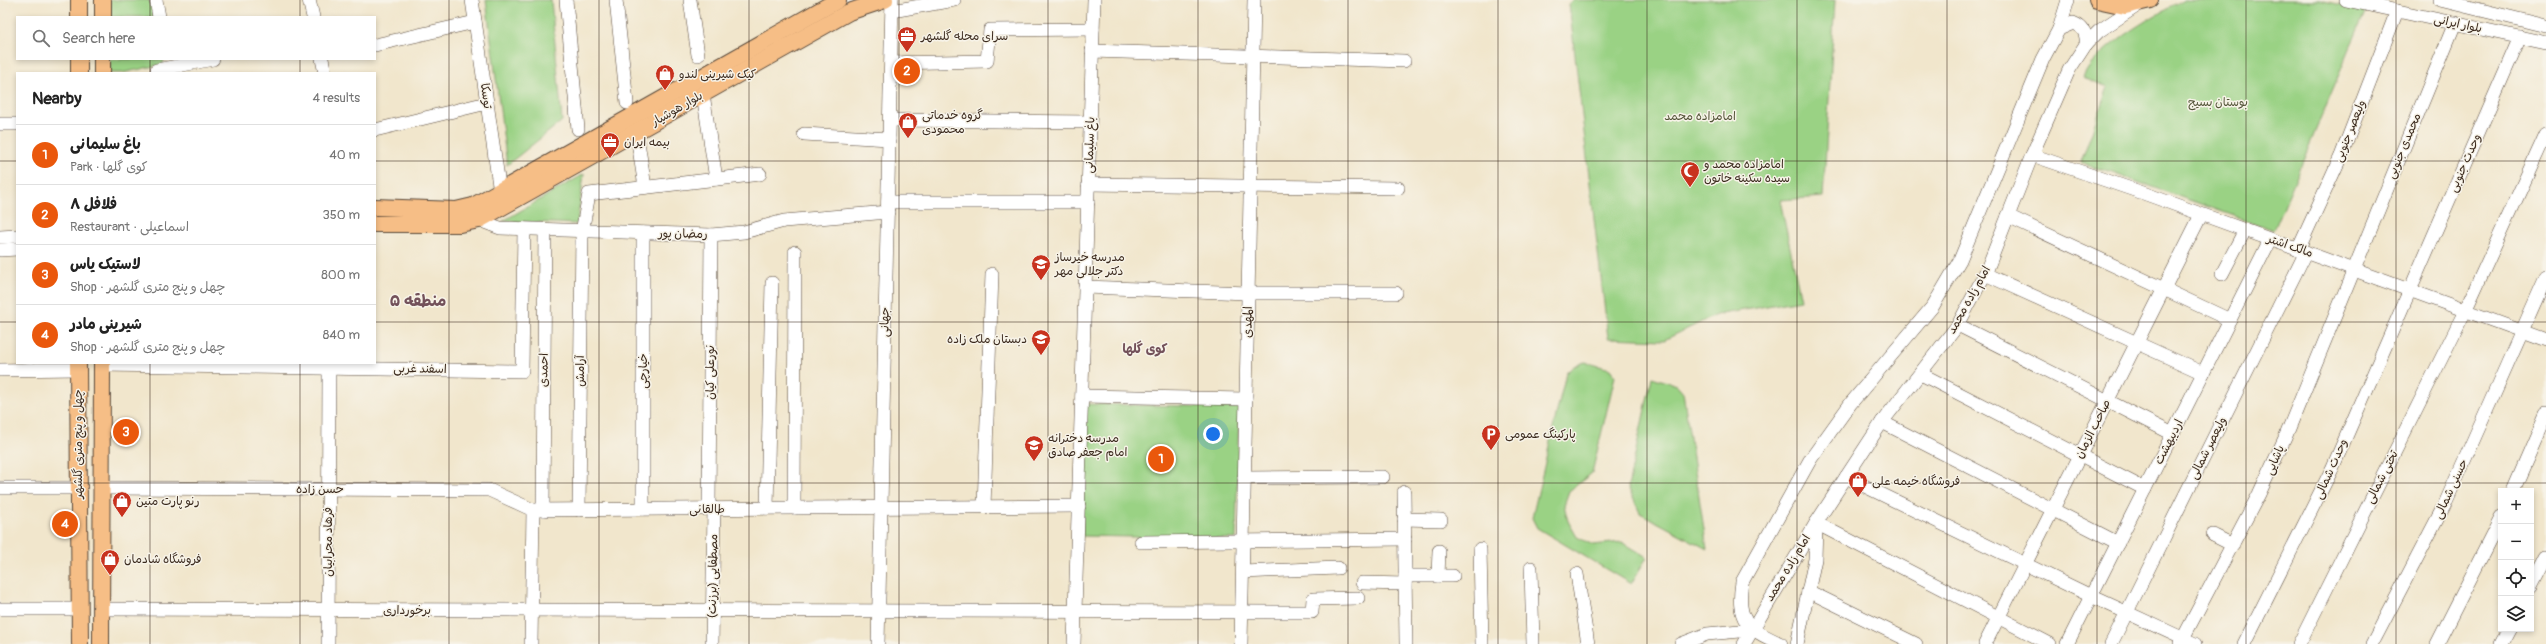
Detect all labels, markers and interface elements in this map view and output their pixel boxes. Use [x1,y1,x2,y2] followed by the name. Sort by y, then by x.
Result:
[2432,12,2484,36] street label: بلوار ایرانی
[16,16,376,60] search box
[896,25,918,53] office icon: سرای محله گلشهر
[30,27,52,49] icon: search
[62,29,135,48] text: Search here
[920,29,1008,44] place label: سرای محله گلشهر
[894,56,920,86] pin: 2
[654,63,676,91] shop icon: کیک شیرینی لندو
[678,67,756,82] place label: کیک شیرینی لندو
[477,82,495,110] street label: توسکا
[32,88,81,109] text: Nearby
[648,88,705,130] street label: بلوار هوشیار
[313,90,360,106] text: 4 results
[2188,95,2248,111] park label: بوستان بسیج
[2331,98,2369,164] street label: ولیعصر جنوبی
[922,108,983,137] place label: گروه خدماتی محمودی
[1664,109,1736,124] park label: امامزاده محمد
[897,111,919,139] shop icon: گروه خدماتی محمودی
[2383,111,2425,181] street label: محمدی جنوبی
[1082,116,1099,174] street label: باغ سلیمانی
[599,131,621,159] office icon: بیمه ایران
[2445,131,2485,195] street label: وحدت جنوبی
[70,135,141,154] text: باغ سلیمانی
[624,135,670,150] place label: بیمه ایران
[42,147,48,163] text: 1
[329,147,360,163] text: 40 m
[1703,157,1790,186] place label: امامزاده محمد و سیده سکینه خاتون
[70,159,147,175] text: Park · کوی گلها
[1679,160,1701,188] mosque icon: امامزاده محمد و سیده سکینه خاتون
[70,195,117,214] text: فلافل ۸
[41,207,49,223] text: 2
[322,207,360,223] text: 350 m
[70,219,189,235] text: Restaurant · اسماعیلی
[657,226,708,242] street label: رمضان پور
[2264,231,2315,261] street label: مالک اشتر
[1054,250,1125,279] place label: مدرسه خیرساز دکتر جلالی مهر
[1030,253,1052,281] school or university icon: مدرسه خیرساز دکتر جلالی مهر
[70,255,141,274] text: لاستیک یاس
[1944,263,1995,337] street label: امام زاده محمد
[41,267,49,283] text: 3
[321,267,360,283] text: 800 m
[70,279,225,295] text: Shop · چهل و پنج متری گلشهر
[390,291,446,311] district label: منطقه ۵
[1240,306,1256,338] street label: المهدی
[877,307,893,337] street label: جهانی
[70,315,142,334] text: شیرینی مادر
[41,327,49,343] text: 4
[323,327,360,343] text: 840 m
[1030,328,1052,356] school or university icon: دبستان ملک زاده
[947,332,1027,347] place label: دبستان ملک زاده
[70,339,225,355] text: Shop · چهل و پنج متری گلشهر
[1122,340,1168,357] district label: کوی گلها
[703,344,718,400] street label: نورعلی کیان
[536,353,552,387] street label: احمدی
[636,353,651,389] street label: خیارچی
[573,354,588,387] street label: آرامش
[393,361,447,377] street label: اسفند غربی
[71,389,87,500] street label: چهل و پنج متری گلشهر
[2072,397,2114,461] street label: صاحب الزمان
[2186,414,2230,482] street label: ولیعصر شمالی
[113,417,139,447] pin: 3
[2151,417,2187,467] street label: اردیبهشت
[1480,423,1502,451] parking icon: پارکینگ عمومی
[1203,424,1223,444] your location
[1505,427,1576,442] place label: پارکینگ عمومی
[1048,431,1127,461] place label: مدرسه دخترانه امام جعفر صادق
[1023,434,1045,462] school or university icon: مدرسه دخترانه امام جعفر صادق
[2311,436,2351,502] street label: وحدت شمالی
[2262,443,2288,477] street label: پاشایی
[1148,444,1174,474] pin: 1
[2362,447,2402,506] street label: تختی شمالی
[2431,457,2471,521] street label: حسنی شمالی
[1847,470,1869,498] shop icon: فروشگاه خیمه علی
[1872,474,1960,489] place label: فروشگاه خیمه علی
[296,482,344,497] street label: حسن زاده
[2498,488,2534,632] map controls
[2498,488,2534,524] button: +
[111,490,133,518] shop icon: رنو پارت متین
[136,494,200,509] place label: رنو پارت متین
[689,502,725,517] street label: طالقانی
[321,507,336,577] street label: فرهاد محرابیان
[52,509,78,539] pin: 4
[2498,524,2534,560] button: −
[1762,532,1815,605] street label: امام زاده محمد
[705,534,721,618] street label: مصطفایی (برزنت)
[99,548,121,576] shop icon: فروشگاه شادمان
[124,552,201,567] place label: فروشگاه شادمان
[2498,560,2534,596] button: locate
[2498,596,2534,632] button: layers
[383,603,431,618] street label: برخورداری

